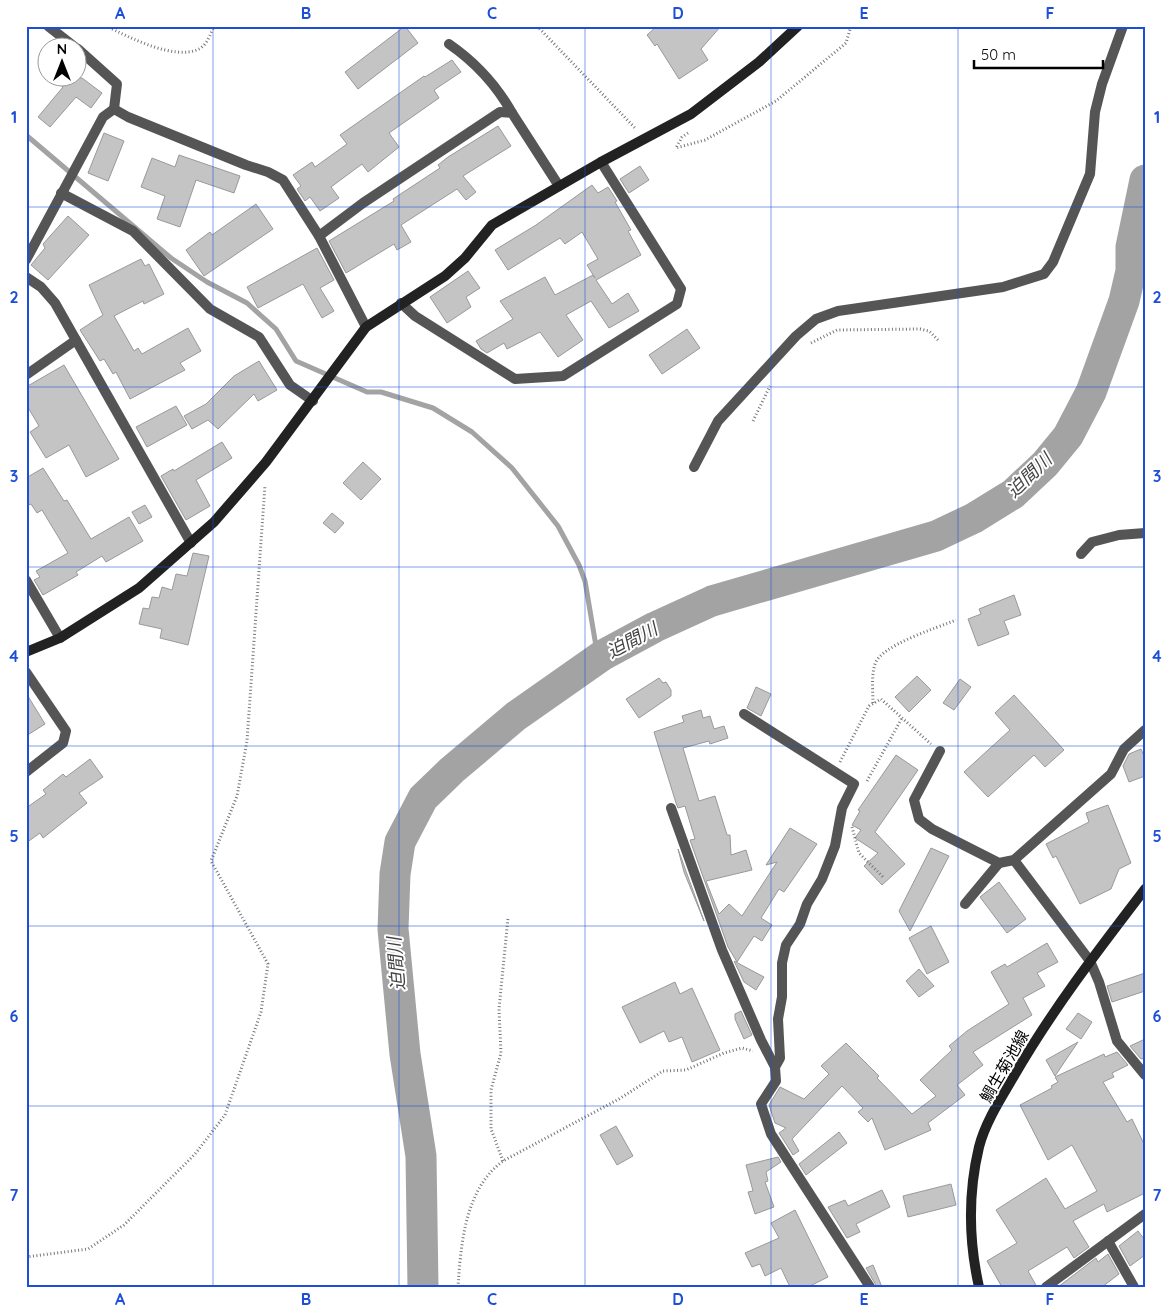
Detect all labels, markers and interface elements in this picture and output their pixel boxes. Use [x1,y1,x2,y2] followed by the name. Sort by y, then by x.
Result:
[115,3,126,23] text: A
[301,3,311,23] text: B
[487,3,497,23] text: C
[672,3,684,23] text: D
[859,3,869,23] text: E
[1046,3,1055,23] text: F
[38,38,88,88] north arrow
[974,38,1102,70] scale bar
[57,40,67,58] text: N
[981,45,1016,64] text: 50 m
[11,107,17,127] text: 1
[1154,107,1160,127] text: 1
[9,287,19,307] text: 2
[1152,287,1162,307] text: 2
[1002,447,1058,502] water label: 迫間川
[10,466,18,486] text: 3
[1153,466,1161,486] text: 3
[603,616,663,663] water label: 迫間川
[9,646,19,666] text: 4
[1152,646,1162,666] text: 4
[9,826,19,846] text: 5
[1152,826,1162,846] text: 5
[382,934,410,992] water label: 迫間川
[10,1006,19,1026] text: 6
[1153,1006,1162,1026] text: 6
[975,1026,1033,1106] street label: 鯛生菊池線
[10,1185,19,1205] text: 7
[1153,1185,1162,1205] text: 7
[115,1289,126,1309] text: A
[301,1289,311,1309] text: B
[487,1289,497,1309] text: C
[672,1289,684,1309] text: D
[859,1289,869,1309] text: E
[1046,1289,1055,1309] text: F

